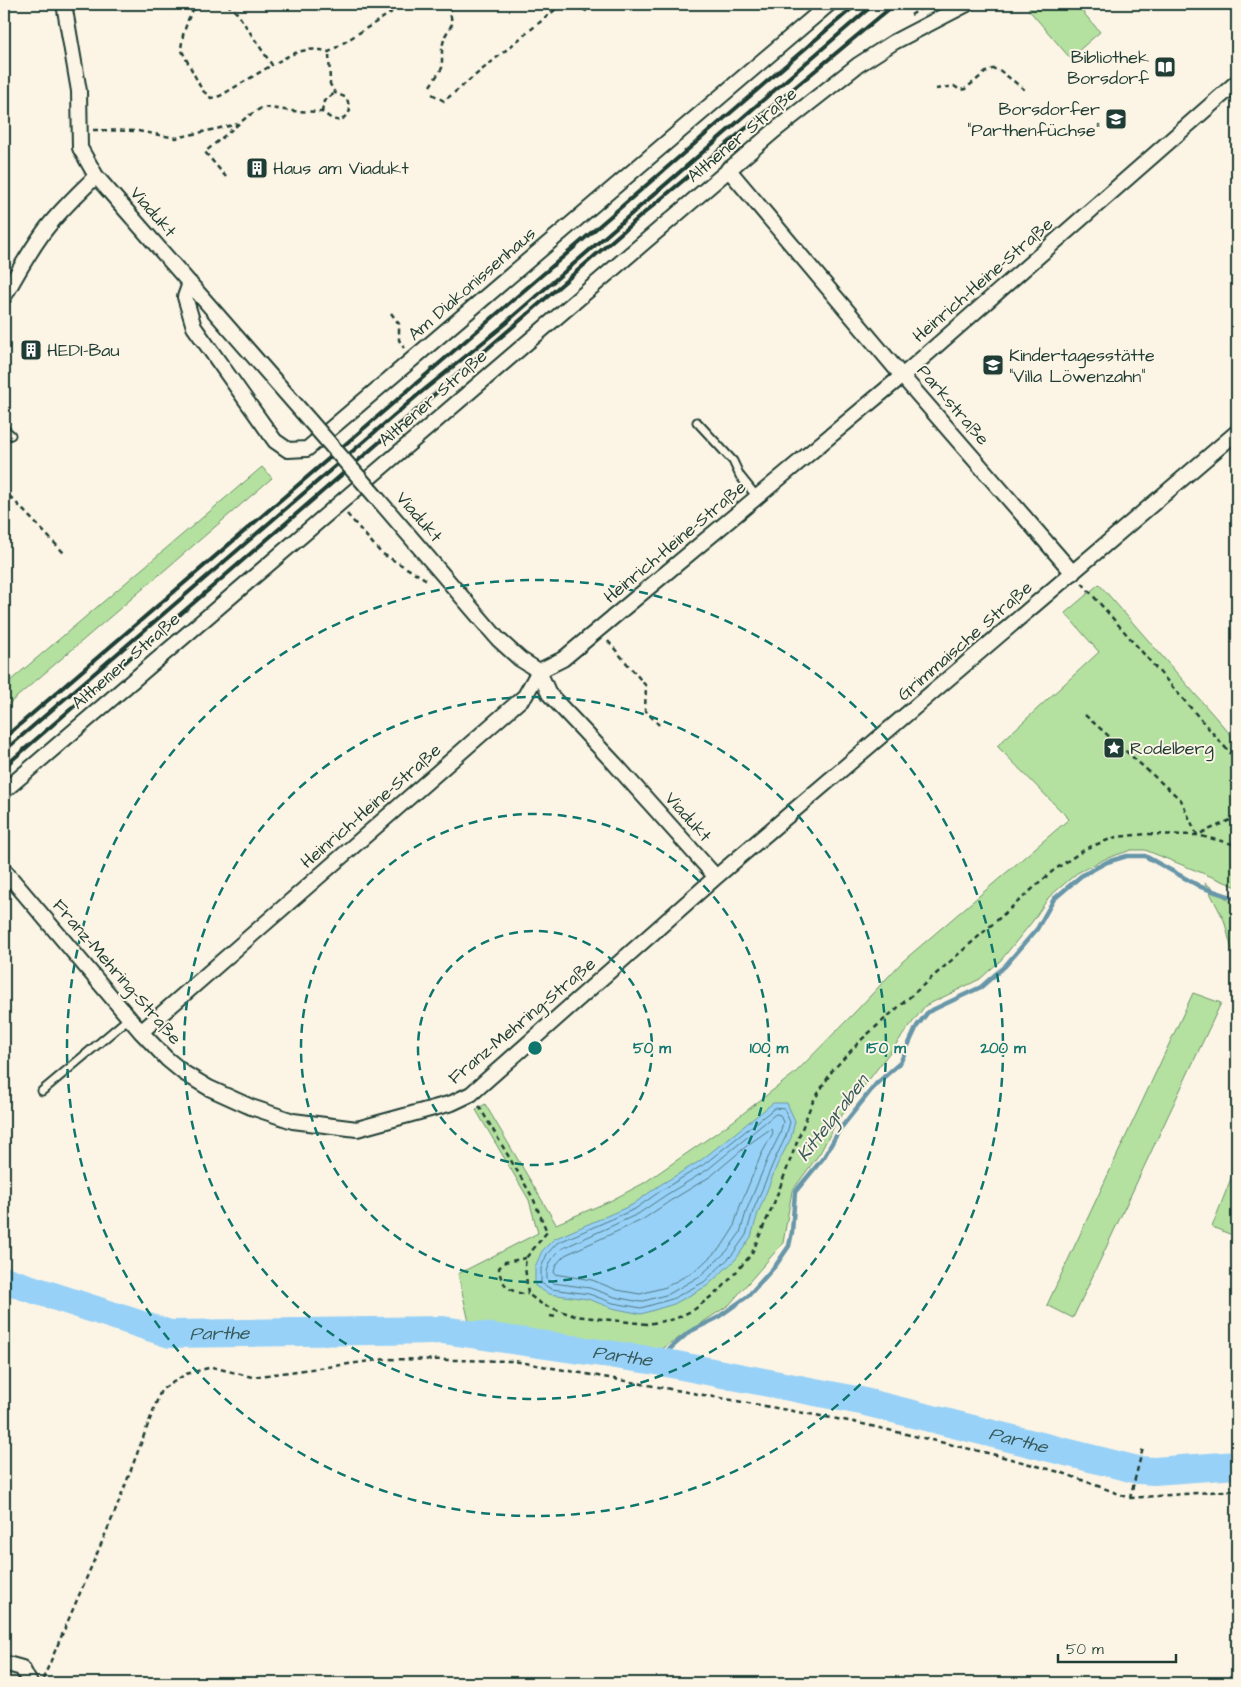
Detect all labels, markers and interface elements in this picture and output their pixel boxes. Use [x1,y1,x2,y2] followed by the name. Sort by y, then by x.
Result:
[1067,45,1149,91] place label: Bibliothek Borsdorf
[1153,55,1177,79] library icon: Bibliothek Borsdorf
[682,81,803,188] street label: Althener Straße
[967,97,1100,143] place label: Borsdorfer "Parthenfüchse"
[1104,107,1128,131] school or university icon: Borsdorfer "Parthenfüchse"
[245,156,269,180] building icon: Haus am Viadukt
[273,156,409,181] place label: Haus am Viadukt
[124,181,183,243] street label: Viadukt
[907,212,1059,348] street label: Heinrich-Heine-Straße
[403,221,541,347] street label: Am Diakonissenhaus
[19,338,43,362] building icon: HEDI-Bau
[47,338,120,363] place label: HEDI-Bau
[1009,343,1155,389] place label: Kindertagesstätte "Villa Löwenzahn"
[373,344,493,452] street label: Althener Straße
[981,353,1005,377] school or university icon: Kindertagesstätte "Villa Löwenzahn"
[911,359,995,451] street label: Parkstraße
[598,475,752,609] street label: Heinrich-Heine-Straße
[390,486,449,548] street label: Viadukt
[892,575,1038,707] street label: Grimmaische Straße
[66,607,186,715] street label: Althener Straße
[1102,736,1126,760] place icon: Rodelberg
[1130,736,1214,762] place label: Rodelberg
[295,738,447,874] street label: Heinrich-Heine-Straße
[659,786,718,848] street label: Viadukt
[46,894,187,1051] street label: Franz-Mehring-Straße
[443,952,602,1091] street label: Franz-Mehring-Straße
[633,1038,671,1059] text: 50 m
[750,1038,789,1059] text: 100 m
[866,1038,906,1059] text: 150 m
[979,1038,1026,1059] text: 200 m
[526,1039,544,1057] centre of rings
[791,1068,876,1167] water label: Kittelgraben
[189,1319,251,1347] water label: Parthe
[591,1338,656,1374] water label: Parthe
[986,1420,1052,1461] water label: Parthe
[1058,1632,1176,1664] scale bar
[1066,1639,1104,1660] text: 50 m

